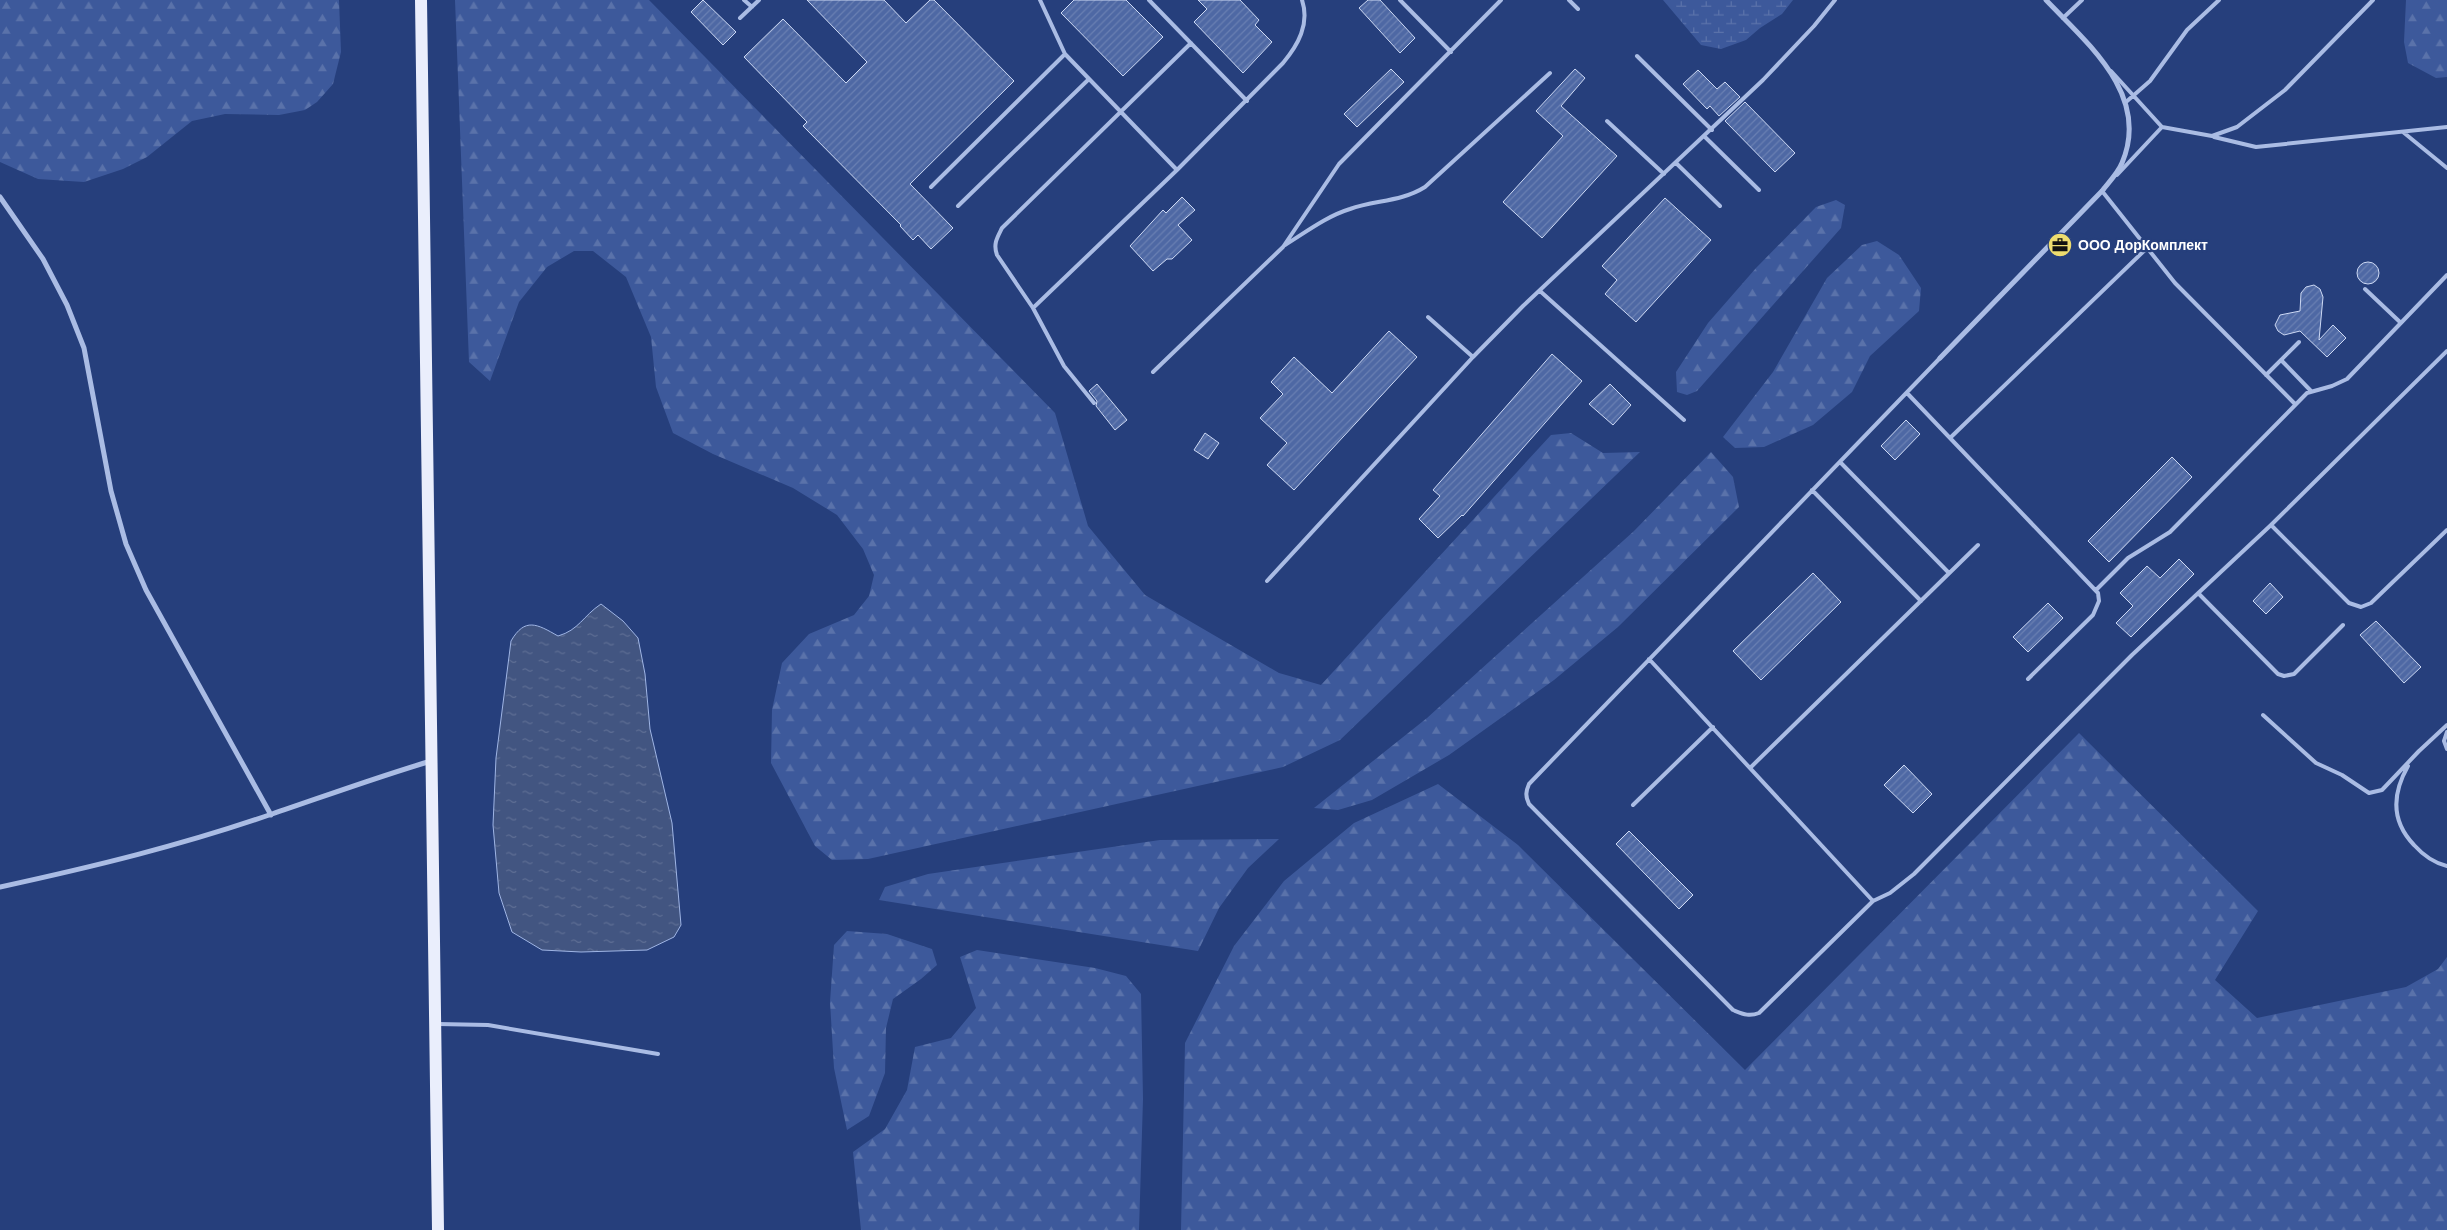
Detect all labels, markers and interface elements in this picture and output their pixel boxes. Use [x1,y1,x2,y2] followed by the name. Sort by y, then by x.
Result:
[2047,232,2073,258] office icon: ООО ДорКомплект
[2078,237,2208,253] place label: ООО ДорКомплект

